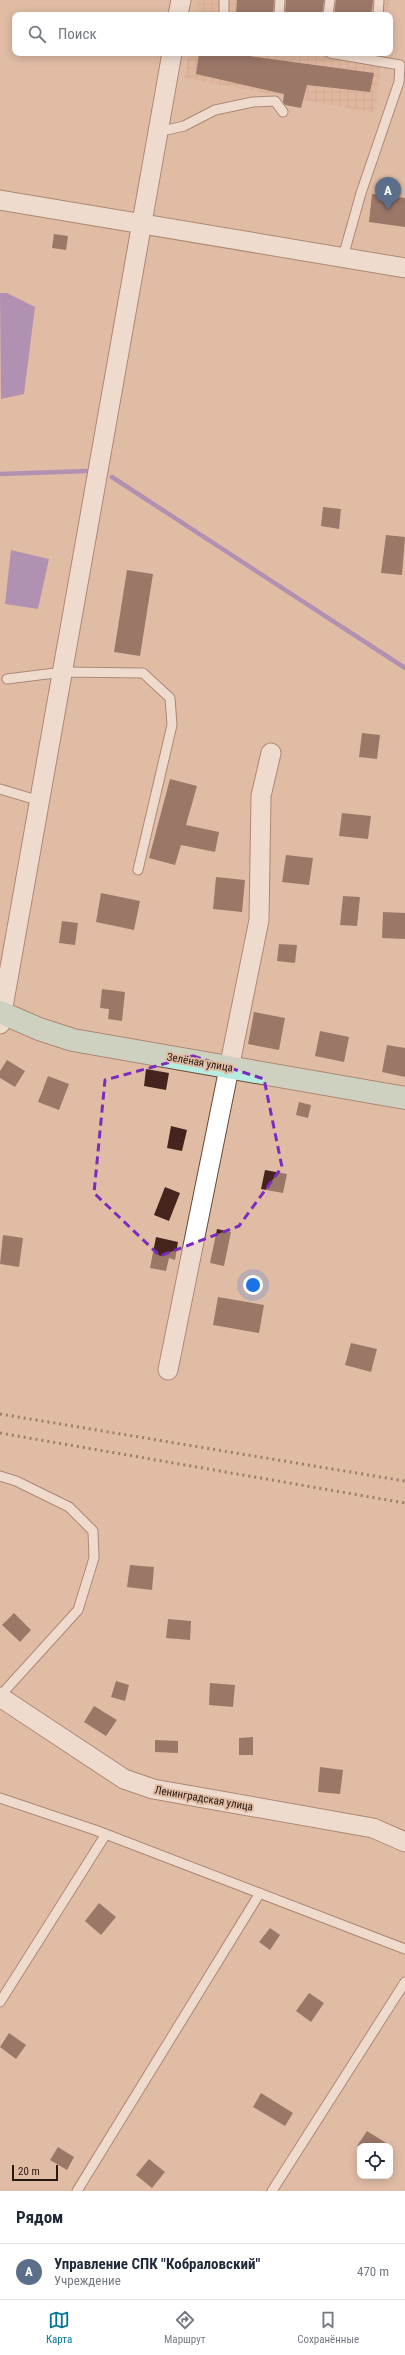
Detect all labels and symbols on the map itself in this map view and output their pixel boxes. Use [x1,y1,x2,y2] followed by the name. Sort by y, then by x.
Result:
[375,177,401,210] pin: A
[166,1050,234,1075] street label: Зелёная улица
[243,1275,263,1295] your location
[154,1783,254,1814] street label: Ленинградская улица
[12,2163,58,2182] scale bar

